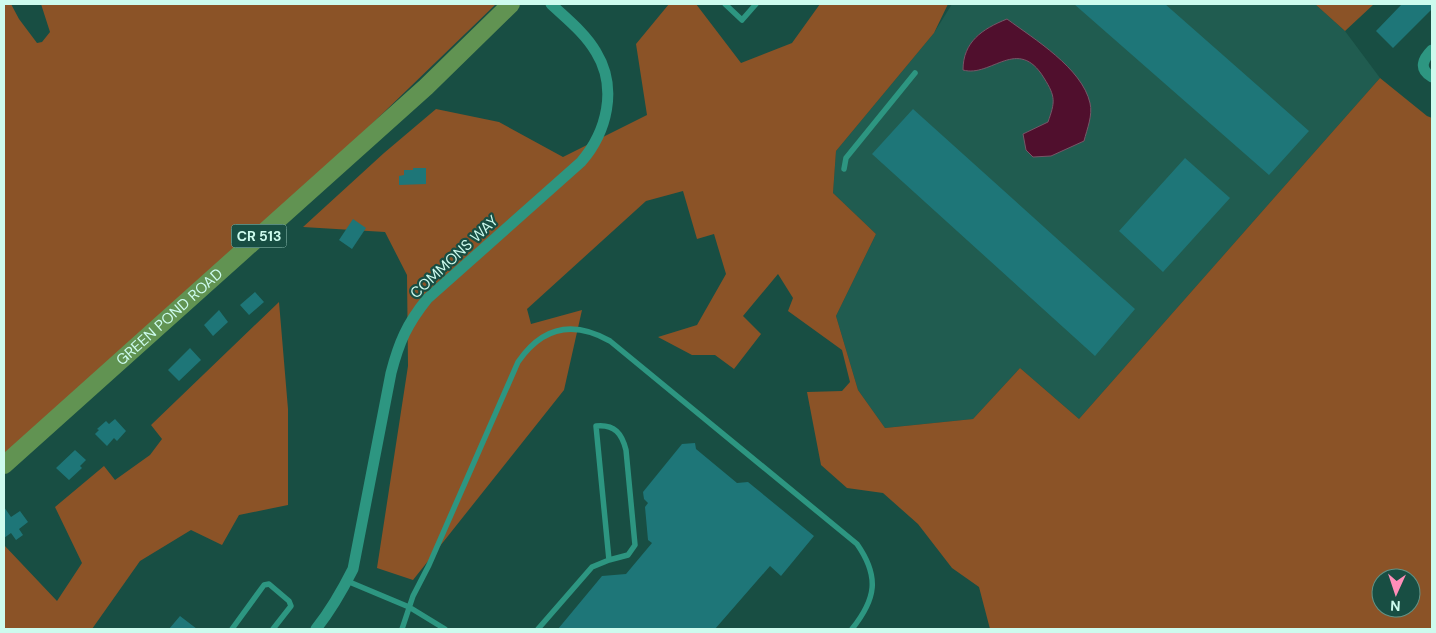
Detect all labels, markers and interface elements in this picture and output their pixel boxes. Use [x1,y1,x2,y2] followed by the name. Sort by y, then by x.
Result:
[406,211,502,303] street label: COMMONS WAY
[232,225,286,248] road number: CR 513
[112,264,227,370] street label: GREEN POND ROAD
[1371,568,1421,618] north arrow
[1390,597,1401,615] text: N

